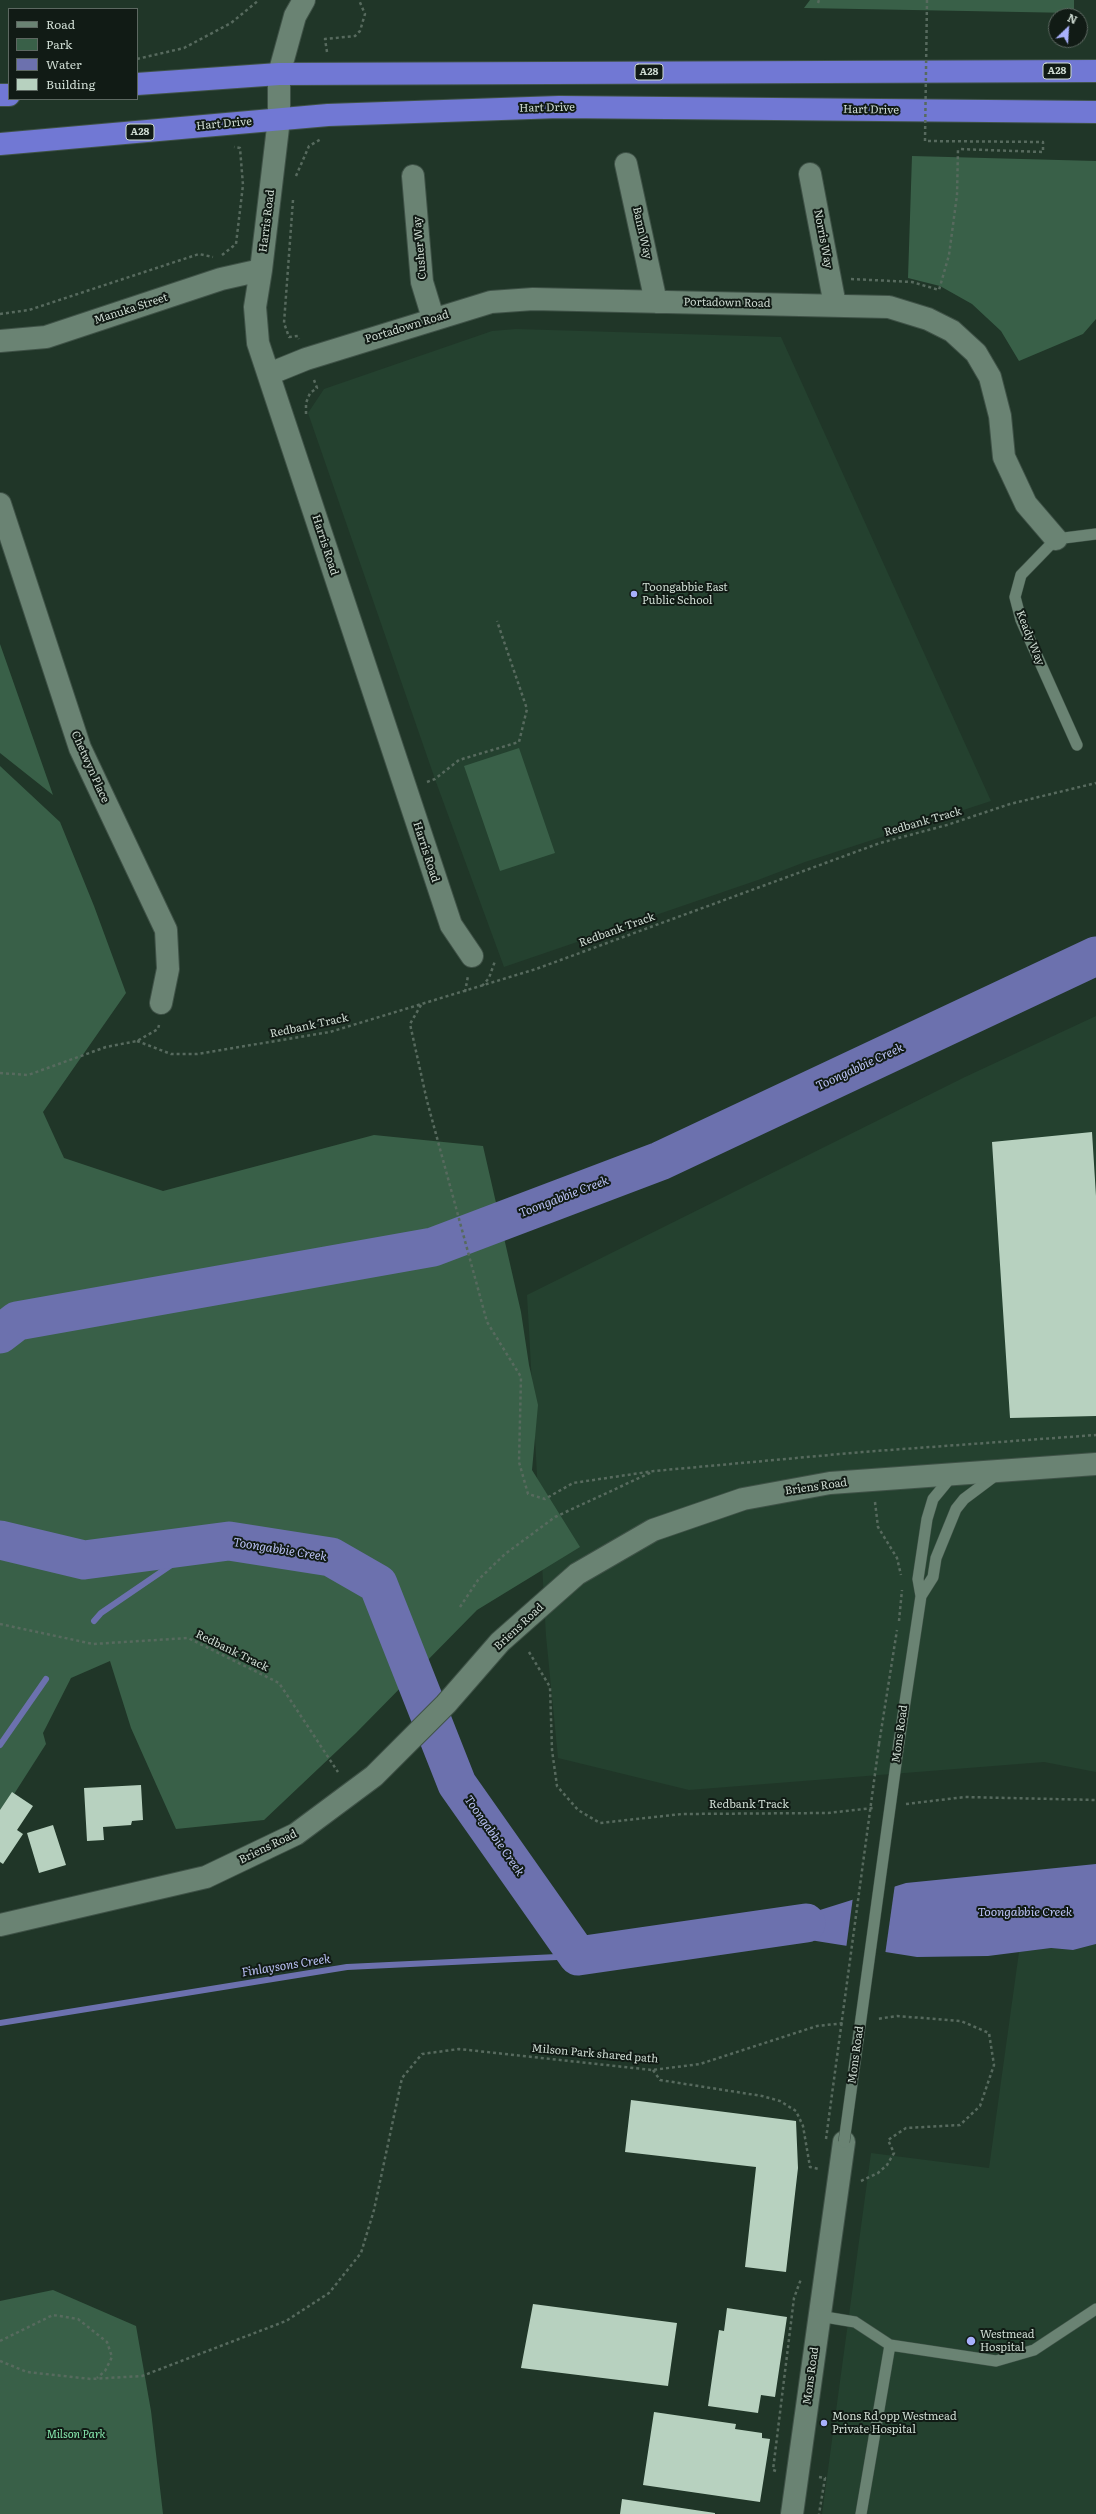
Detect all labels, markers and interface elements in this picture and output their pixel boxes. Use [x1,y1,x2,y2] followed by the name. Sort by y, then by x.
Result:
[8,8,138,100] legend
[1048,8,1088,48] north arrow
[1065,9,1080,27] text: N
[46,15,75,33] text: Road
[46,35,72,53] text: Park
[46,55,82,73] text: Water
[1043,63,1071,79] road number: A28
[635,64,663,80] road number: A28
[46,75,95,93] text: Building
[519,101,575,115] street label: Hart Drive
[843,103,899,117] street label: Hart Drive
[196,115,252,133] street label: Hart Drive
[126,124,154,140] road number: A28
[257,189,277,253] street label: Harris Road
[630,206,654,260] street label: Bann Way
[811,208,835,270] street label: Norris Way
[411,216,429,280] street label: Cusher Way
[92,291,170,327] street label: Manuka Street
[683,296,771,310] street label: Portadown Road
[363,308,451,346] street label: Portadown Road
[309,513,341,577] street label: Harris Road
[642,581,728,607] place label: Toongabbie East Public School
[629,589,639,599] marker: Toongabbie East Public School
[1013,609,1047,667] street label: Keady Way
[68,729,112,805] street label: Chetwyn Place
[883,805,963,839] street label: Redbank Track
[410,820,442,884] street label: Harris Road
[577,910,657,950] street label: Redbank Track
[269,1011,349,1041] street label: Redbank Track
[814,1040,906,1094] water label: Toongabbie Creek
[517,1173,611,1221] water label: Toongabbie Creek
[784,1476,848,1498] street label: Briens Road
[232,1535,328,1565] water label: Toongabbie Creek
[492,1601,546,1653] street label: Briens Road
[193,1628,271,1674] street label: Redbank Track
[889,1704,911,1764] street label: Mons Road
[461,1793,527,1879] water label: Toongabbie Creek
[709,1798,789,1812] street label: Redbank Track
[237,1827,299,1867] street label: Briens Road
[978,1905,1072,1919] water label: Toongabbie Creek
[240,1952,332,1980] water label: Finlaysons Creek
[845,2025,867,2085] street label: Mons Road
[531,2042,659,2066] street label: Milson Park shared path
[980,2328,1035,2354] place label: Westmead Hospital
[965,2335,977,2347] marker: Westmead Hospital
[800,2346,822,2406] street label: Mons Road
[832,2410,957,2436] place label: Mons Rd opp Westmead Private Hospital
[819,2418,829,2428] marker: Mons Rd opp Westmead Private Hospital
[46,2428,106,2442] park label: Milson Park

